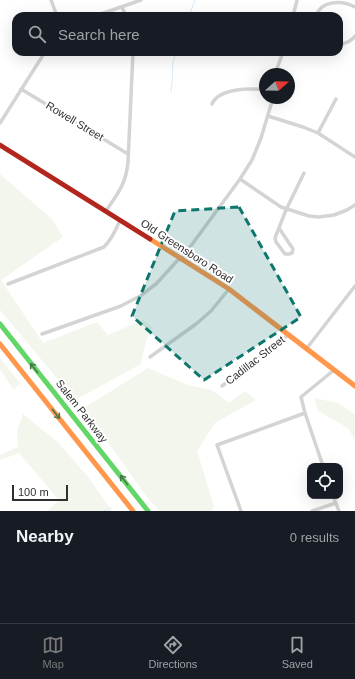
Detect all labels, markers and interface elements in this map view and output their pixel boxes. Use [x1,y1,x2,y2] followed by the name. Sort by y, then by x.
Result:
[12,12,343,56] search box
[26,23,48,45] icon: search
[58,26,140,43] text: Search here
[259,68,295,104] north arrow
[44,99,106,143] street label: Rowell Street
[139,217,235,285] street label: Old Greensboro Road
[223,333,287,387] street label: Cadillac Street
[30,362,39,373] one-way arrow
[54,377,111,445] street label: Salem Parkway
[51,409,60,420] one-way arrow
[307,463,343,499] map controls
[307,463,343,499] button: locate
[120,475,128,486] one-way arrow
[12,483,68,502] scale bar
[18,486,49,498] text: 100 m
[16,527,74,546] text: Nearby
[290,530,339,545] text: 0 results
[42,634,64,670] tab: Map
[148,634,197,670] tab: Directions
[282,634,313,670] tab: Saved

